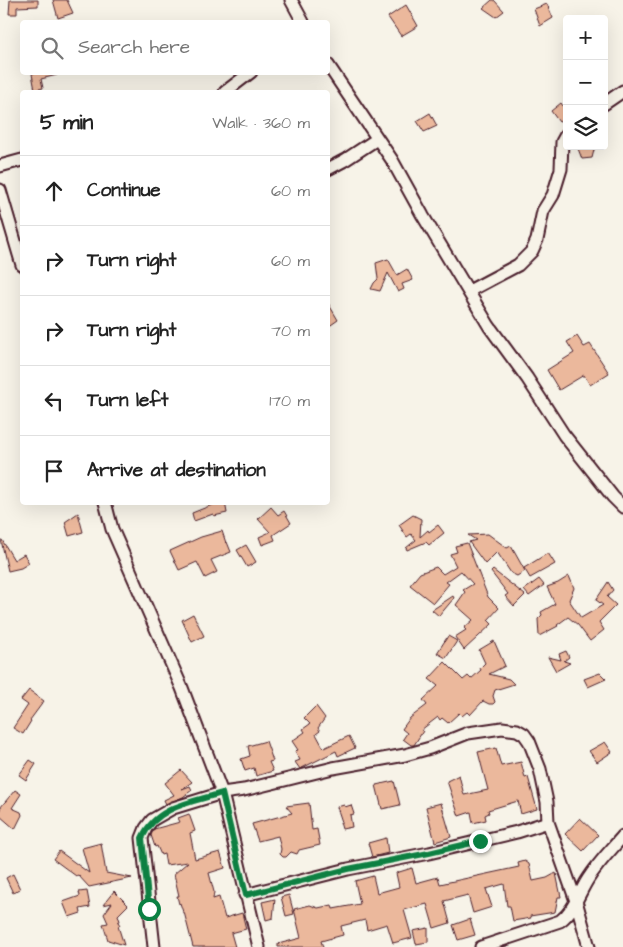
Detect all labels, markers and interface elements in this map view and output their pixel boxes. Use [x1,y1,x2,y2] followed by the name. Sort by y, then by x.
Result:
[563,15,608,150] map controls
[563,15,608,60] button: +
[20,20,330,75] search box
[38,34,66,62] icon: search
[78,34,190,61] text: Search here
[563,60,608,105] button: −
[563,105,608,150] button: layers
[40,108,93,137] text: 5 min
[212,112,310,134] text: Walk · 360 m
[40,177,68,205] icon: ahead
[87,177,161,204] text: Continue
[271,180,310,202] text: 60 m
[40,247,68,275] icon: right
[87,247,176,274] text: Turn right
[271,250,310,272] text: 60 m
[40,317,68,345] icon: right
[87,317,176,344] text: Turn right
[271,320,310,342] text: 70 m
[40,387,68,415] icon: left
[87,387,168,414] text: Turn left
[269,390,310,412] text: 170 m
[40,457,68,485] icon: arrive
[87,457,266,484] text: Arrive at destination
[469,830,492,853] route end
[138,898,161,921] route start

